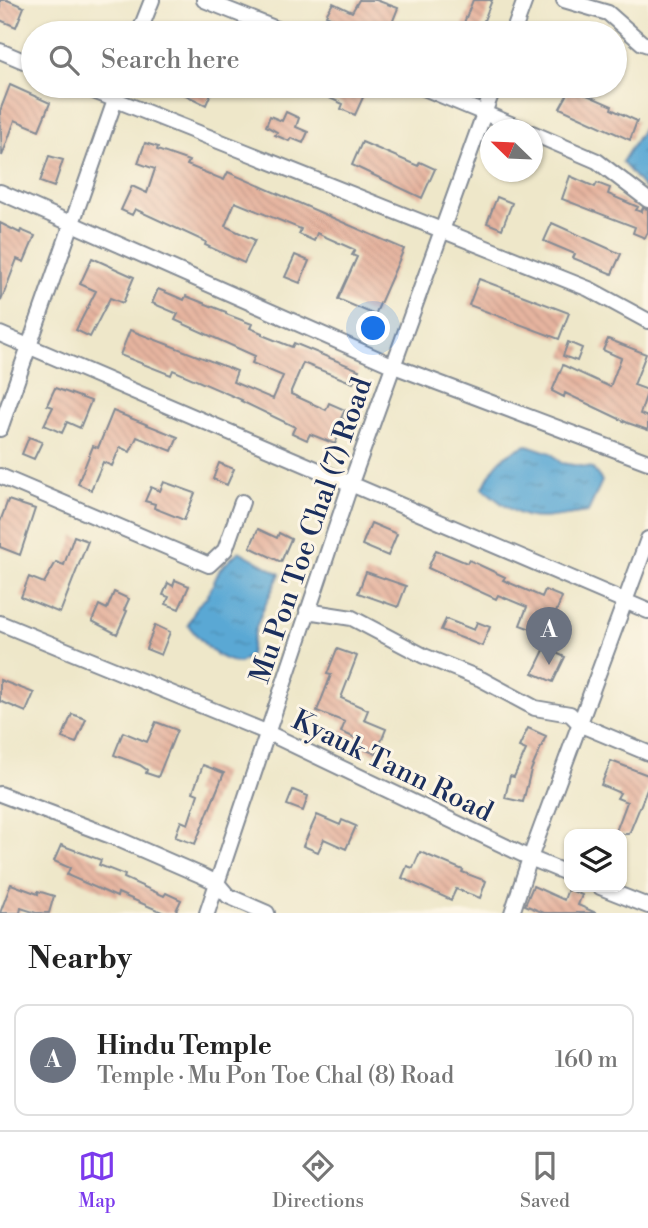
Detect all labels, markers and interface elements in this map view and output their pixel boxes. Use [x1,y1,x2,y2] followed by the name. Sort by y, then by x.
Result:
[21,21,627,98] search box
[45,41,83,79] icon: search
[101,44,240,76] text: Search here
[480,119,543,182] north arrow
[356,311,390,345] your location
[243,373,380,688] street label: Mu Pon Toe Chal (7) Road
[526,607,572,665] pin: A
[286,703,499,830] street label: Kyauk Tann Road
[564,829,627,892] map controls
[564,829,627,892] button: layers
[28,940,132,978] text: Nearby
[97,1030,272,1062] text: Hindu Temple
[45,1046,61,1074] text: A
[555,1046,618,1074] text: 160 m
[97,1062,454,1090] text: Temple · Mu Pon Toe Chal (8) Road
[78,1147,116,1213] tab: Map
[272,1147,364,1213] tab: Directions
[520,1147,570,1213] tab: Saved

